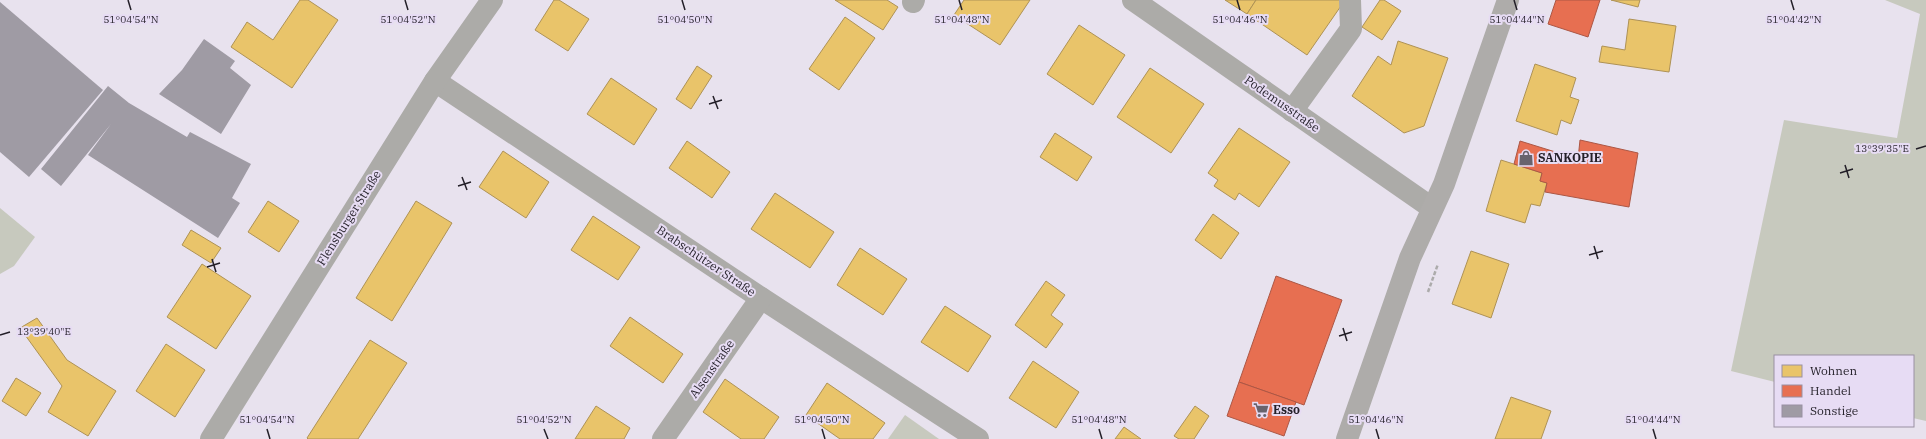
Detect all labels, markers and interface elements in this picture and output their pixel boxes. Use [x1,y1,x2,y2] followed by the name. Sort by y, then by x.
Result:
[104,13,159,26] text: 51°04'54"N
[381,13,436,26] text: 51°04'52"N
[658,13,713,26] text: 51°04'50"N
[935,13,990,26] text: 51°04'48"N
[1213,13,1268,26] text: 51°04'46"N
[1490,13,1545,26] text: 51°04'44"N
[1767,13,1822,26] text: 51°04'42"N
[1242,72,1323,135] street label: Podemusstraße
[1855,142,1909,155] text: 13°39'35"E
[1517,149,1535,167] shop icon: SANKOPIE
[1538,150,1602,165] place label: SANKOPIE
[313,167,384,268] street label: Flensburger Straße
[654,222,759,299] street label: Brabschützer Straße
[17,325,71,338] text: 13°39'40"E
[686,337,737,401] street label: Alsenstraße
[1774,355,1914,427] legend
[1810,363,1857,378] text: Wohnen
[1810,383,1851,398] text: Handel
[1252,401,1270,419] supermarket icon: Esso
[1273,402,1300,417] place label: Esso
[1810,403,1858,418] text: Sonstige
[240,413,295,426] text: 51°04'54"N
[517,413,572,426] text: 51°04'52"N
[795,413,850,426] text: 51°04'50"N
[1072,413,1127,426] text: 51°04'48"N
[1349,413,1404,426] text: 51°04'46"N
[1626,413,1681,426] text: 51°04'44"N

